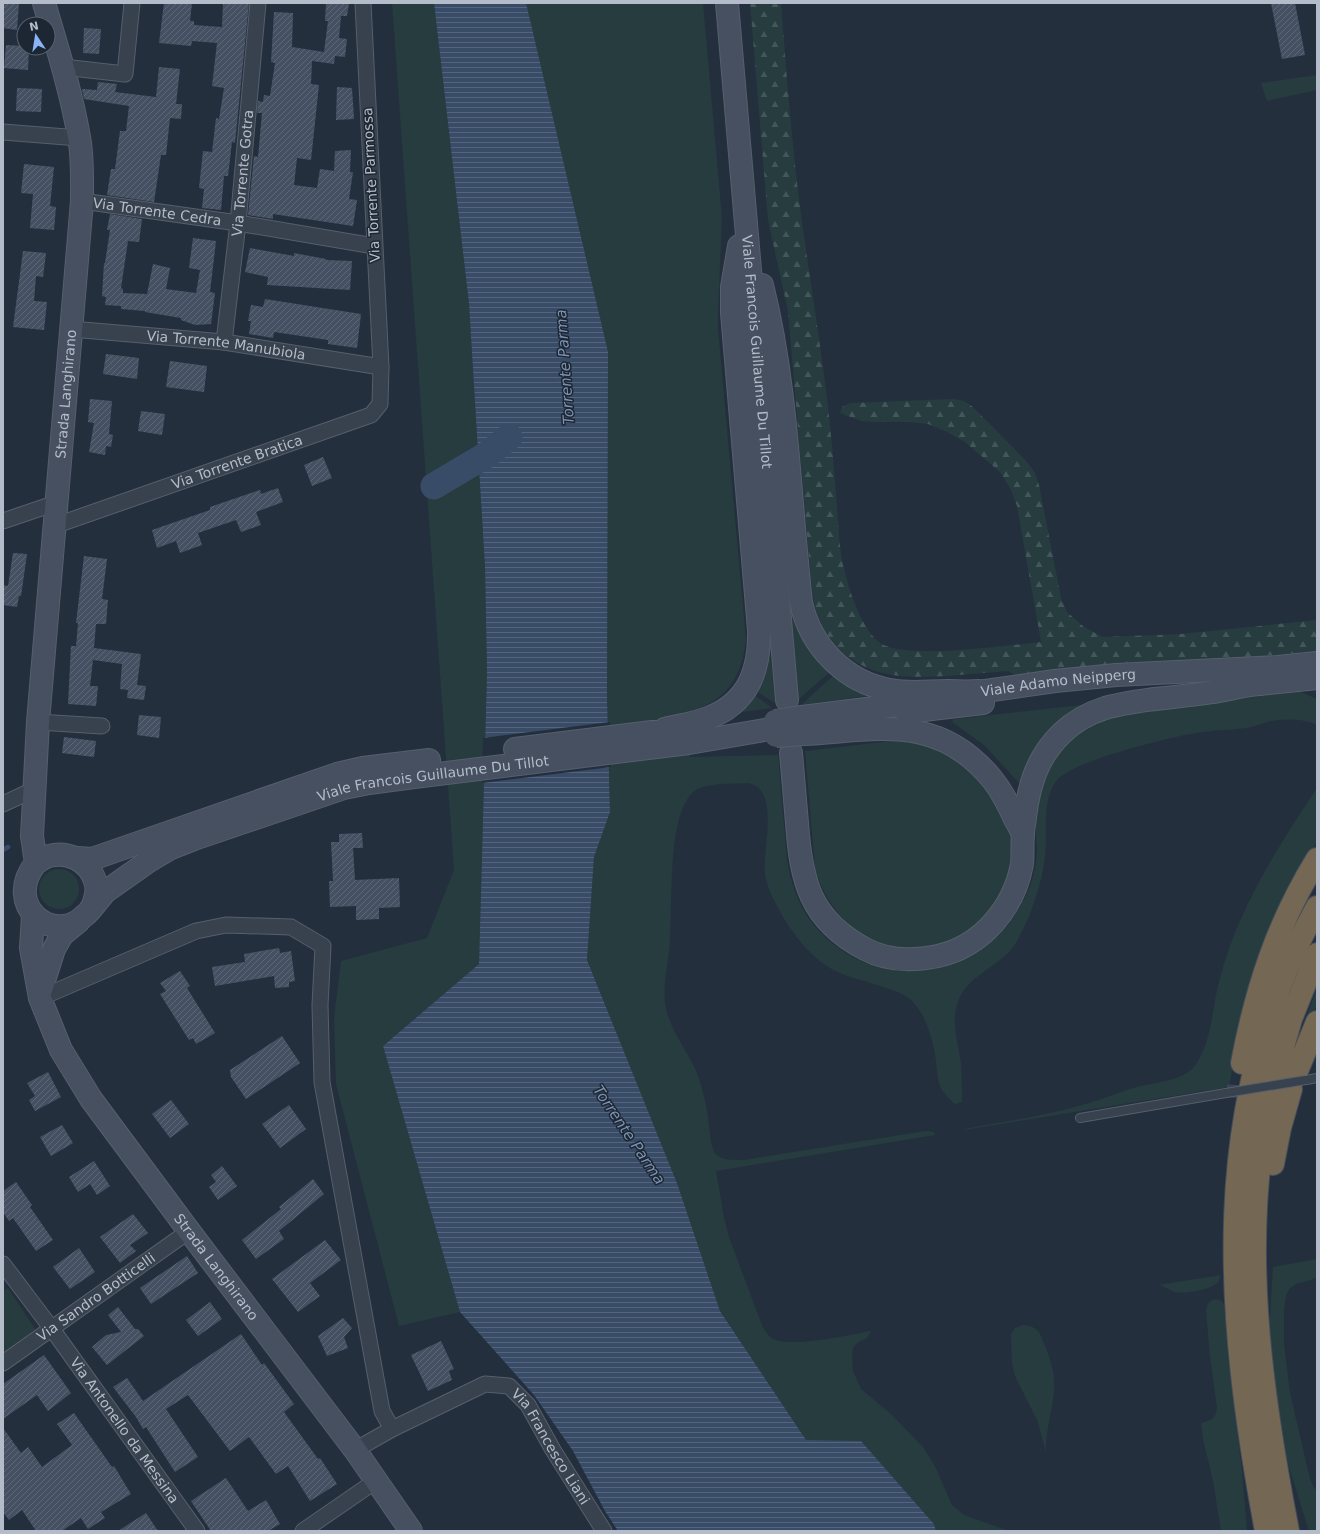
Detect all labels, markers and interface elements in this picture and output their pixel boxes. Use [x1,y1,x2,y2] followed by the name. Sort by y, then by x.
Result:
[16,16,56,56] north arrow
[28,19,40,34] text: N
[359,107,383,263] street label: Via Torrente Parmossa
[228,109,256,237] street label: Via Torrente Gotra
[92,195,223,229] street label: Via Torrente Cedra
[739,234,775,470] street label: Viale Francois Guillaume Du Tillot
[552,309,578,425] water label: Torrente Parma
[146,327,307,363] street label: Via Torrente Manubiola
[52,329,79,459] street label: Strada Langhirano
[169,432,305,492] street label: Via Torrente Bratica
[980,666,1136,700] street label: Viale Adamo Neipperg
[315,752,550,805] street label: Viale Francois Guillaume Du Tillot
[589,1082,669,1188] water label: Torrente Parma
[171,1211,262,1323] street label: Strada Langhirano
[34,1250,158,1344] street label: Via Sandro Botticelli
[67,1354,182,1506] street label: Via Antonello da Messina
[508,1385,593,1507] street label: Via Francesco Liani

